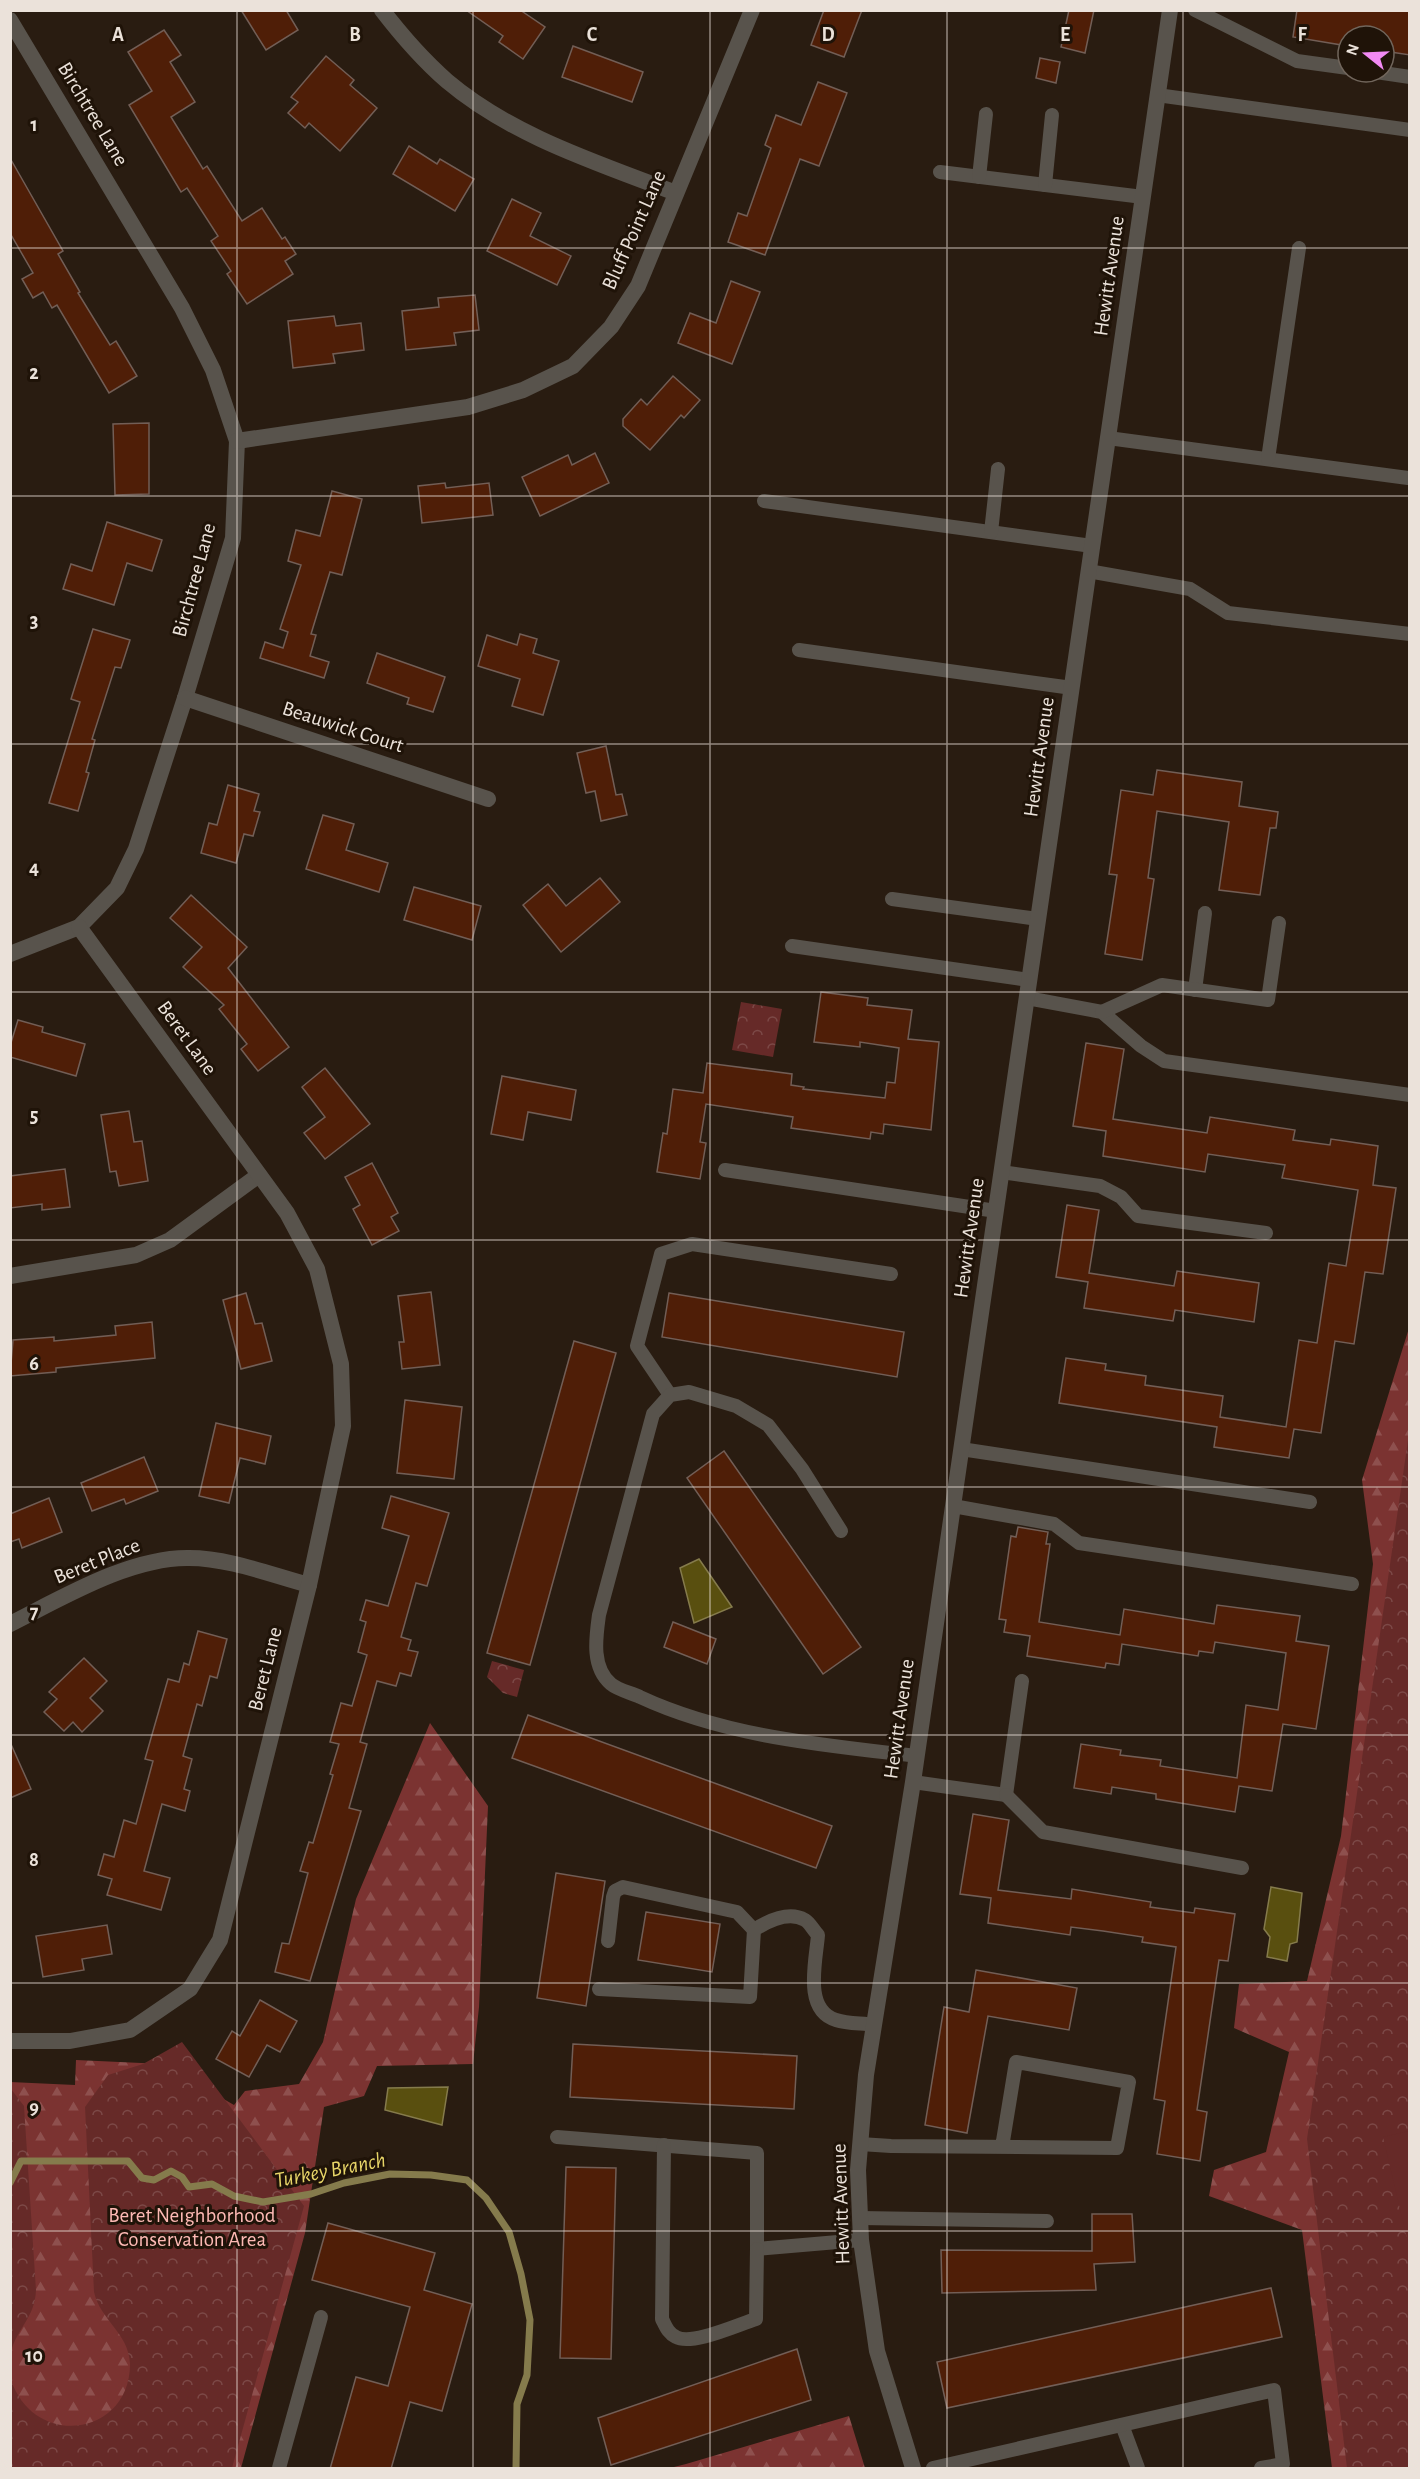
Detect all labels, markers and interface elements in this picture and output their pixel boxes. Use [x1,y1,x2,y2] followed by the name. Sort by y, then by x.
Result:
[1336,24,1396,84] north arrow
[112,25,124,45] text: A
[349,25,361,45] text: B
[587,25,598,45] text: C
[821,25,835,45] text: D
[1060,25,1070,45] text: E
[1297,25,1307,45] text: F
[1343,42,1362,57] text: N
[54,58,132,170] street label: Birchtree Lane
[30,115,38,135] text: 1
[598,167,670,293] street label: Bluff Point Lane
[1090,215,1128,337] street label: Hewitt Avenue
[29,363,39,383] text: 2
[169,521,219,639] street label: Birchtree Lane
[30,611,38,631] text: 3
[1020,696,1058,818] street label: Hewitt Avenue
[280,698,406,757] street label: Beauwick Court
[29,858,39,878] text: 4
[153,997,221,1079] street label: Beret Lane
[30,1106,38,1126] text: 5
[950,1177,988,1299] street label: Hewitt Avenue
[29,1354,39,1374] text: 6
[51,1534,143,1588] street label: Beret Place
[30,1602,39,1622] text: 7
[244,1625,286,1713] street label: Beret Lane
[880,1658,918,1780] street label: Hewitt Avenue
[29,1850,39,1870] text: 8
[29,2098,39,2118] text: 9
[828,2143,854,2265] street label: Hewitt Avenue
[273,2148,387,2192] water label: Turkey Branch
[108,2205,276,2250] park label: Beret Neighborhood Conservation Area
[25,2346,43,2366] text: 10

